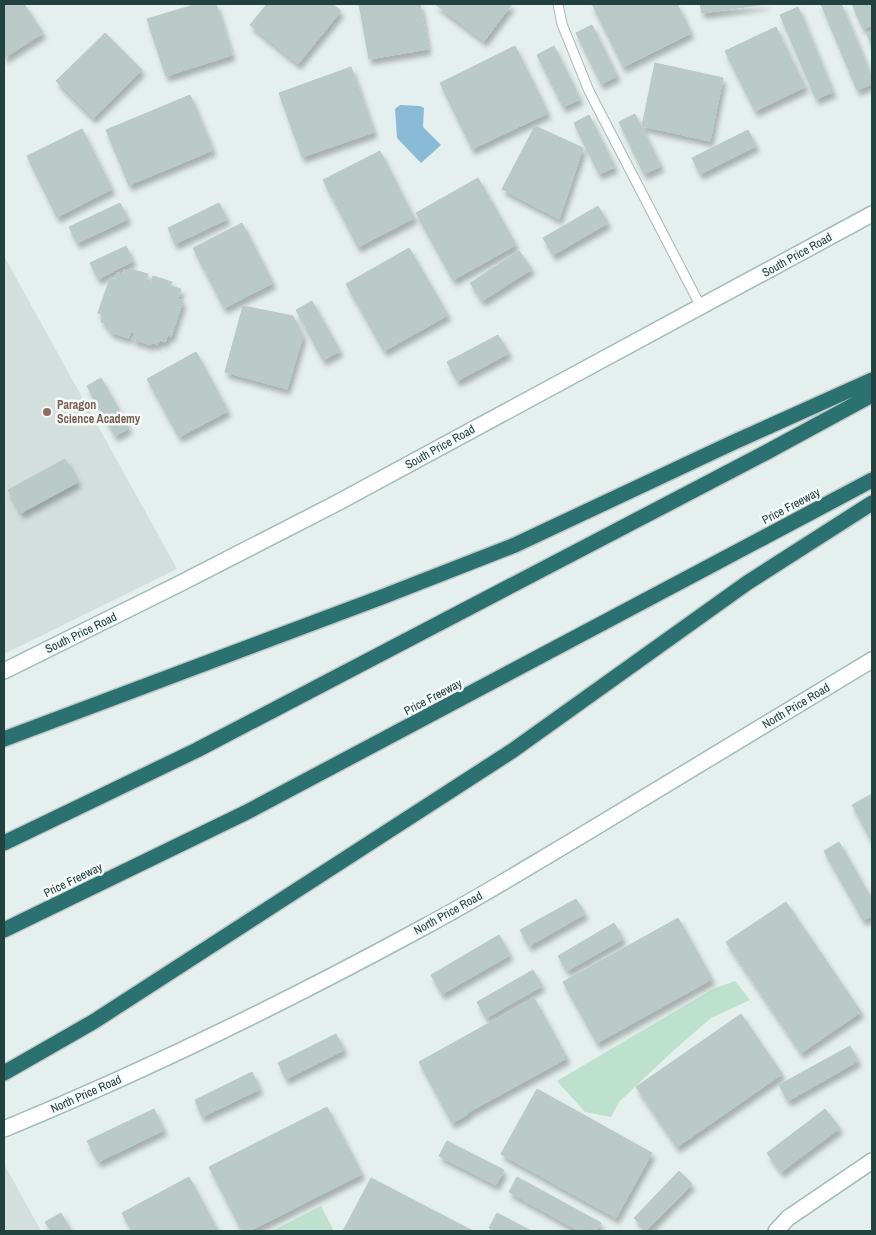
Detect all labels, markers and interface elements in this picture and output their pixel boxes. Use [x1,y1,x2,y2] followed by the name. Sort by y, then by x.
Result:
[759,229,835,281] street label: South Price Road
[57,397,141,427] place label: Paragon Science Academy
[41,406,53,418] marker: Paragon Science Academy
[402,421,478,473] street label: South Price Road
[759,484,823,528] street label: Price Freeway
[43,609,119,657] street label: South Price Road
[401,675,465,719] street label: Price Freeway
[759,680,833,732] street label: North Price Road
[41,859,105,901] street label: Price Freeway
[411,888,485,938] street label: North Price Road
[48,1071,124,1117] street label: North Price Road

